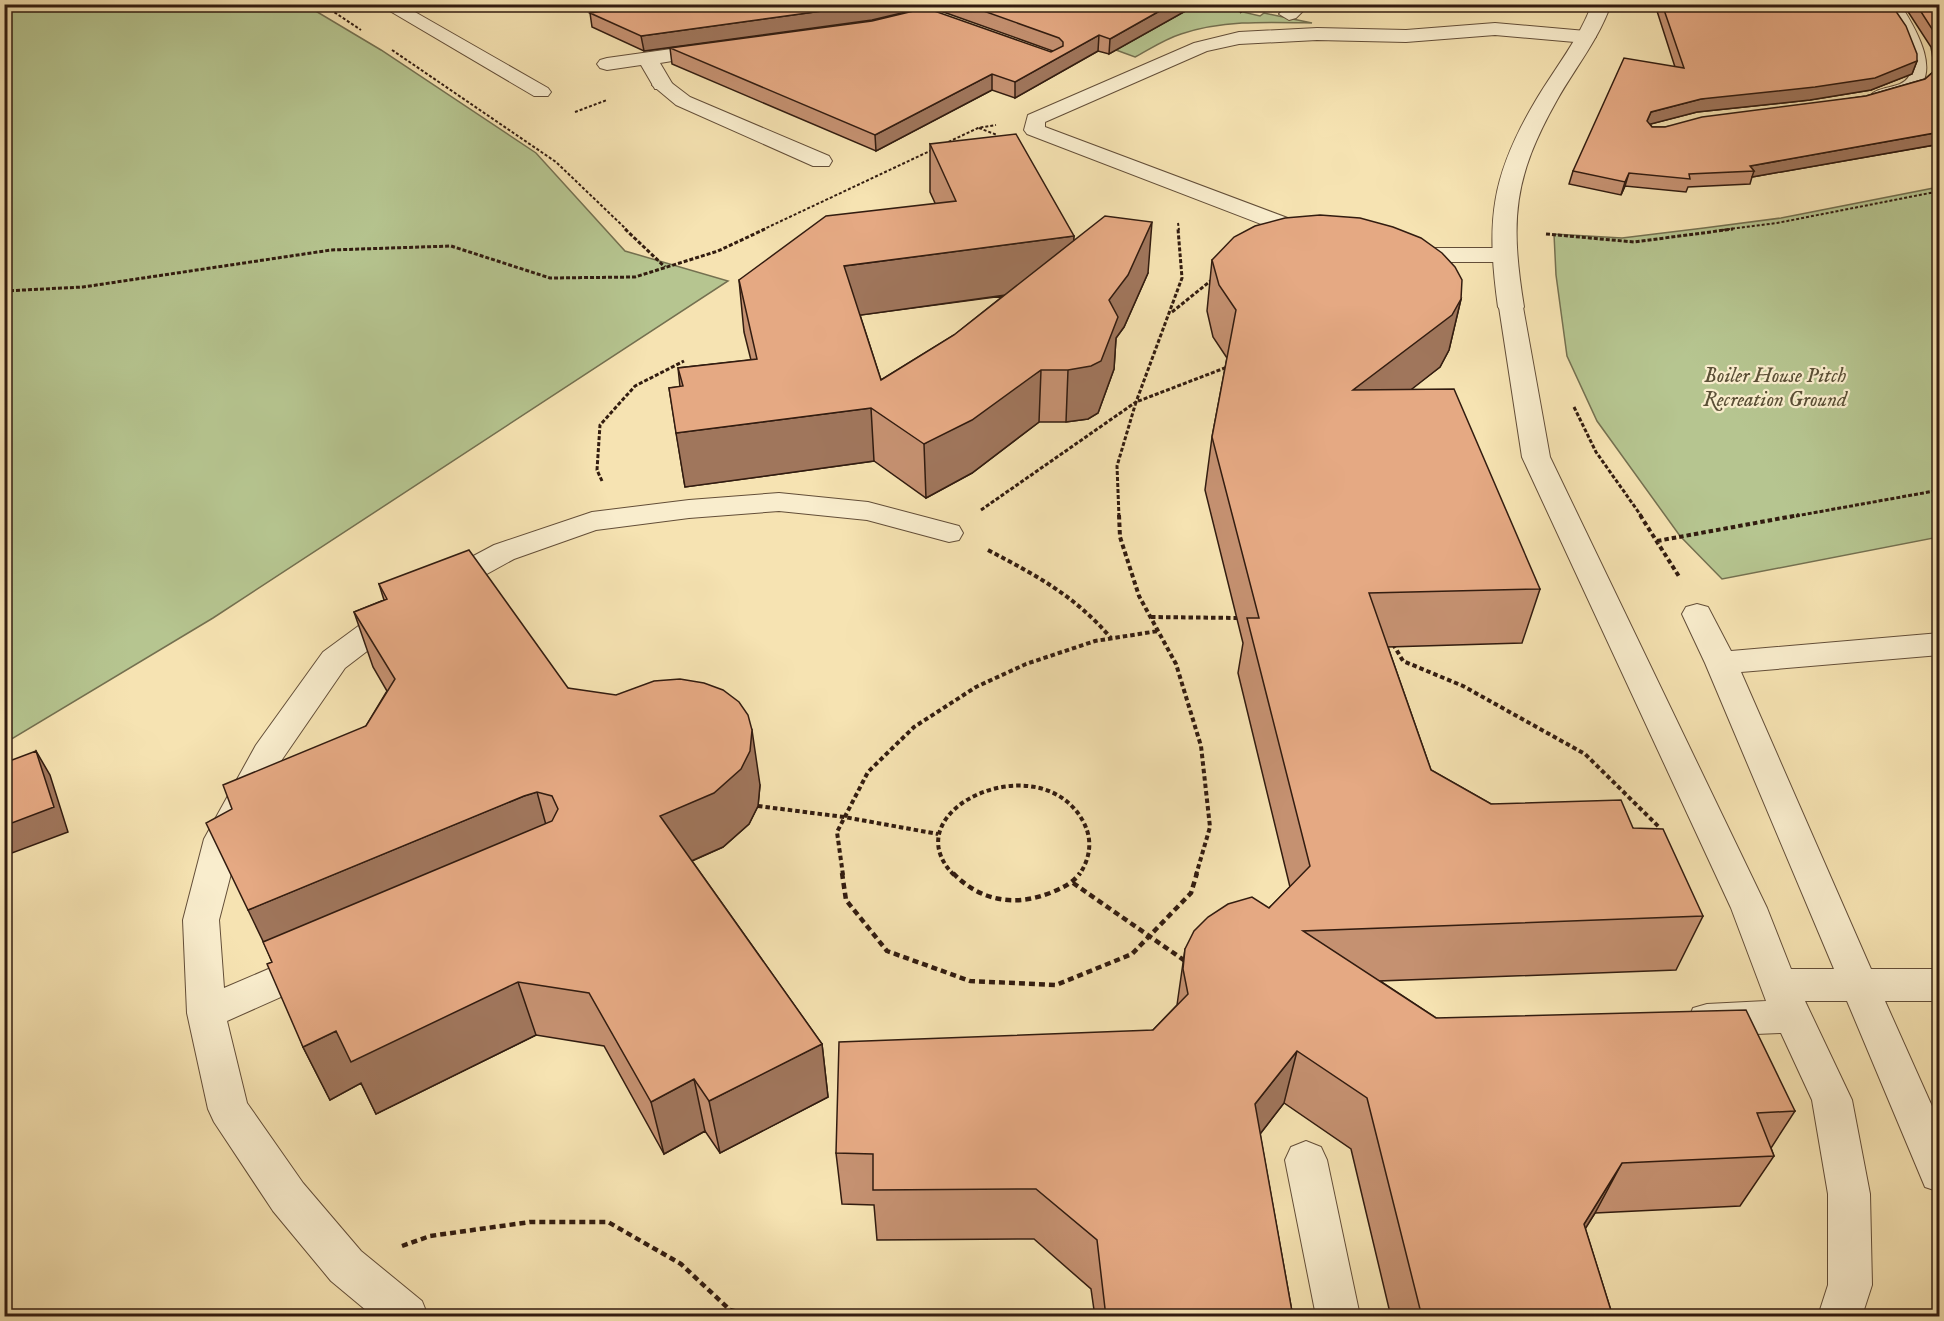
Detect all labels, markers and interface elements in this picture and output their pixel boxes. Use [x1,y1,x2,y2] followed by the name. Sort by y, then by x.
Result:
[1703,363,1849,414] park label: Boiler House Pitch Recreation Ground

